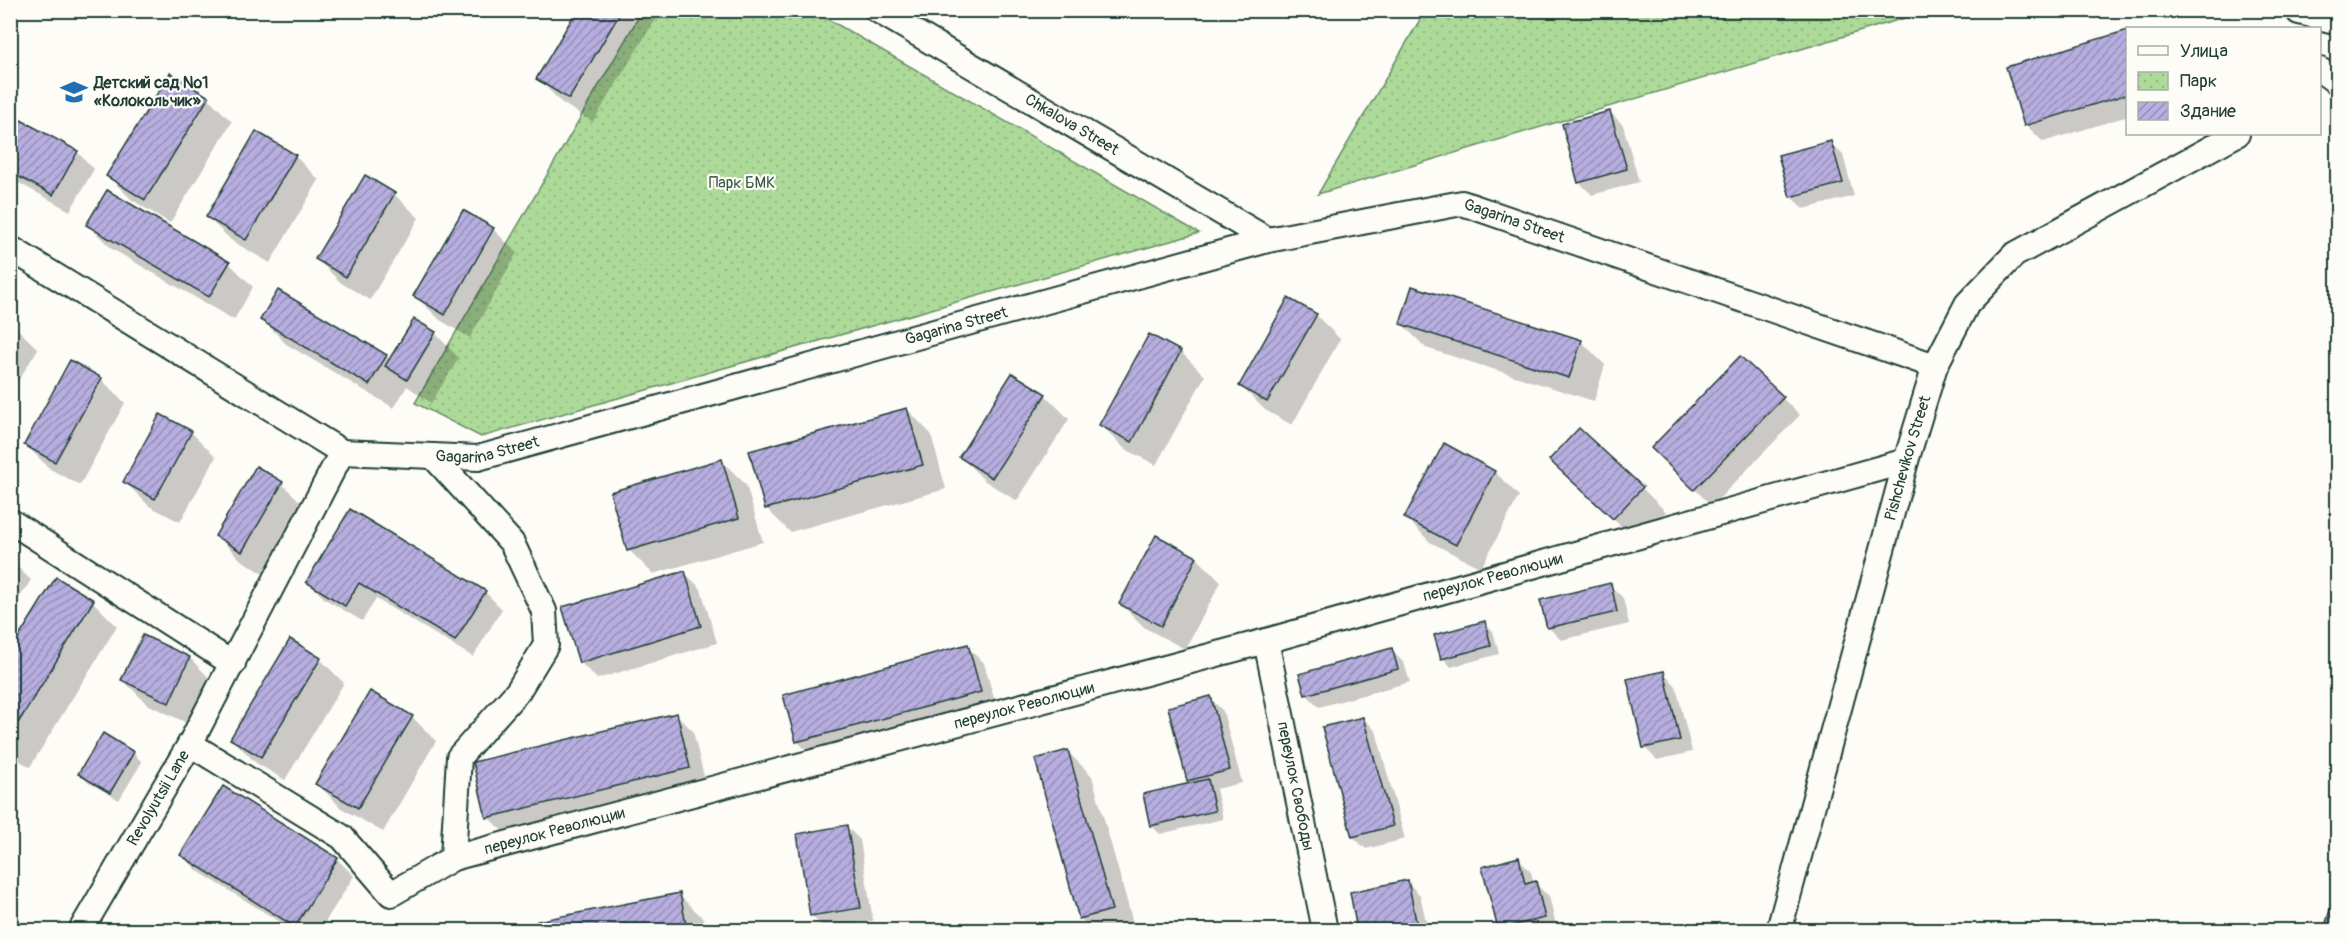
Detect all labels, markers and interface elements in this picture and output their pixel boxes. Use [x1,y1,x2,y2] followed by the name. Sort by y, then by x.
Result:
[2126,27,2321,135] legend
[2180,40,2228,63] text: Улица
[2180,70,2217,93] text: Парк
[93,73,208,111] place label: Детский сад №1 «Колокольчик»
[59,77,89,107] school or university icon: Детский сад №1 «Колокольчик»
[1021,89,1123,160] street label: Chkalova Street
[2180,100,2236,123] text: Здание
[709,173,775,193] park label: Парк БМК
[1461,194,1568,248] street label: Gagarina Street
[903,302,1010,350] street label: Gagarina Street
[1880,393,1936,523] street label: Pishchevikov Street
[435,431,542,468] street label: Gagarina Street
[1420,548,1565,606] street label: переулок Революции
[952,677,1096,734] street label: переулок Революции
[1273,720,1319,852] street label: переулок Свободы
[123,746,194,849] street label: Revolyutsii Lane
[482,803,627,859] street label: переулок Революции

